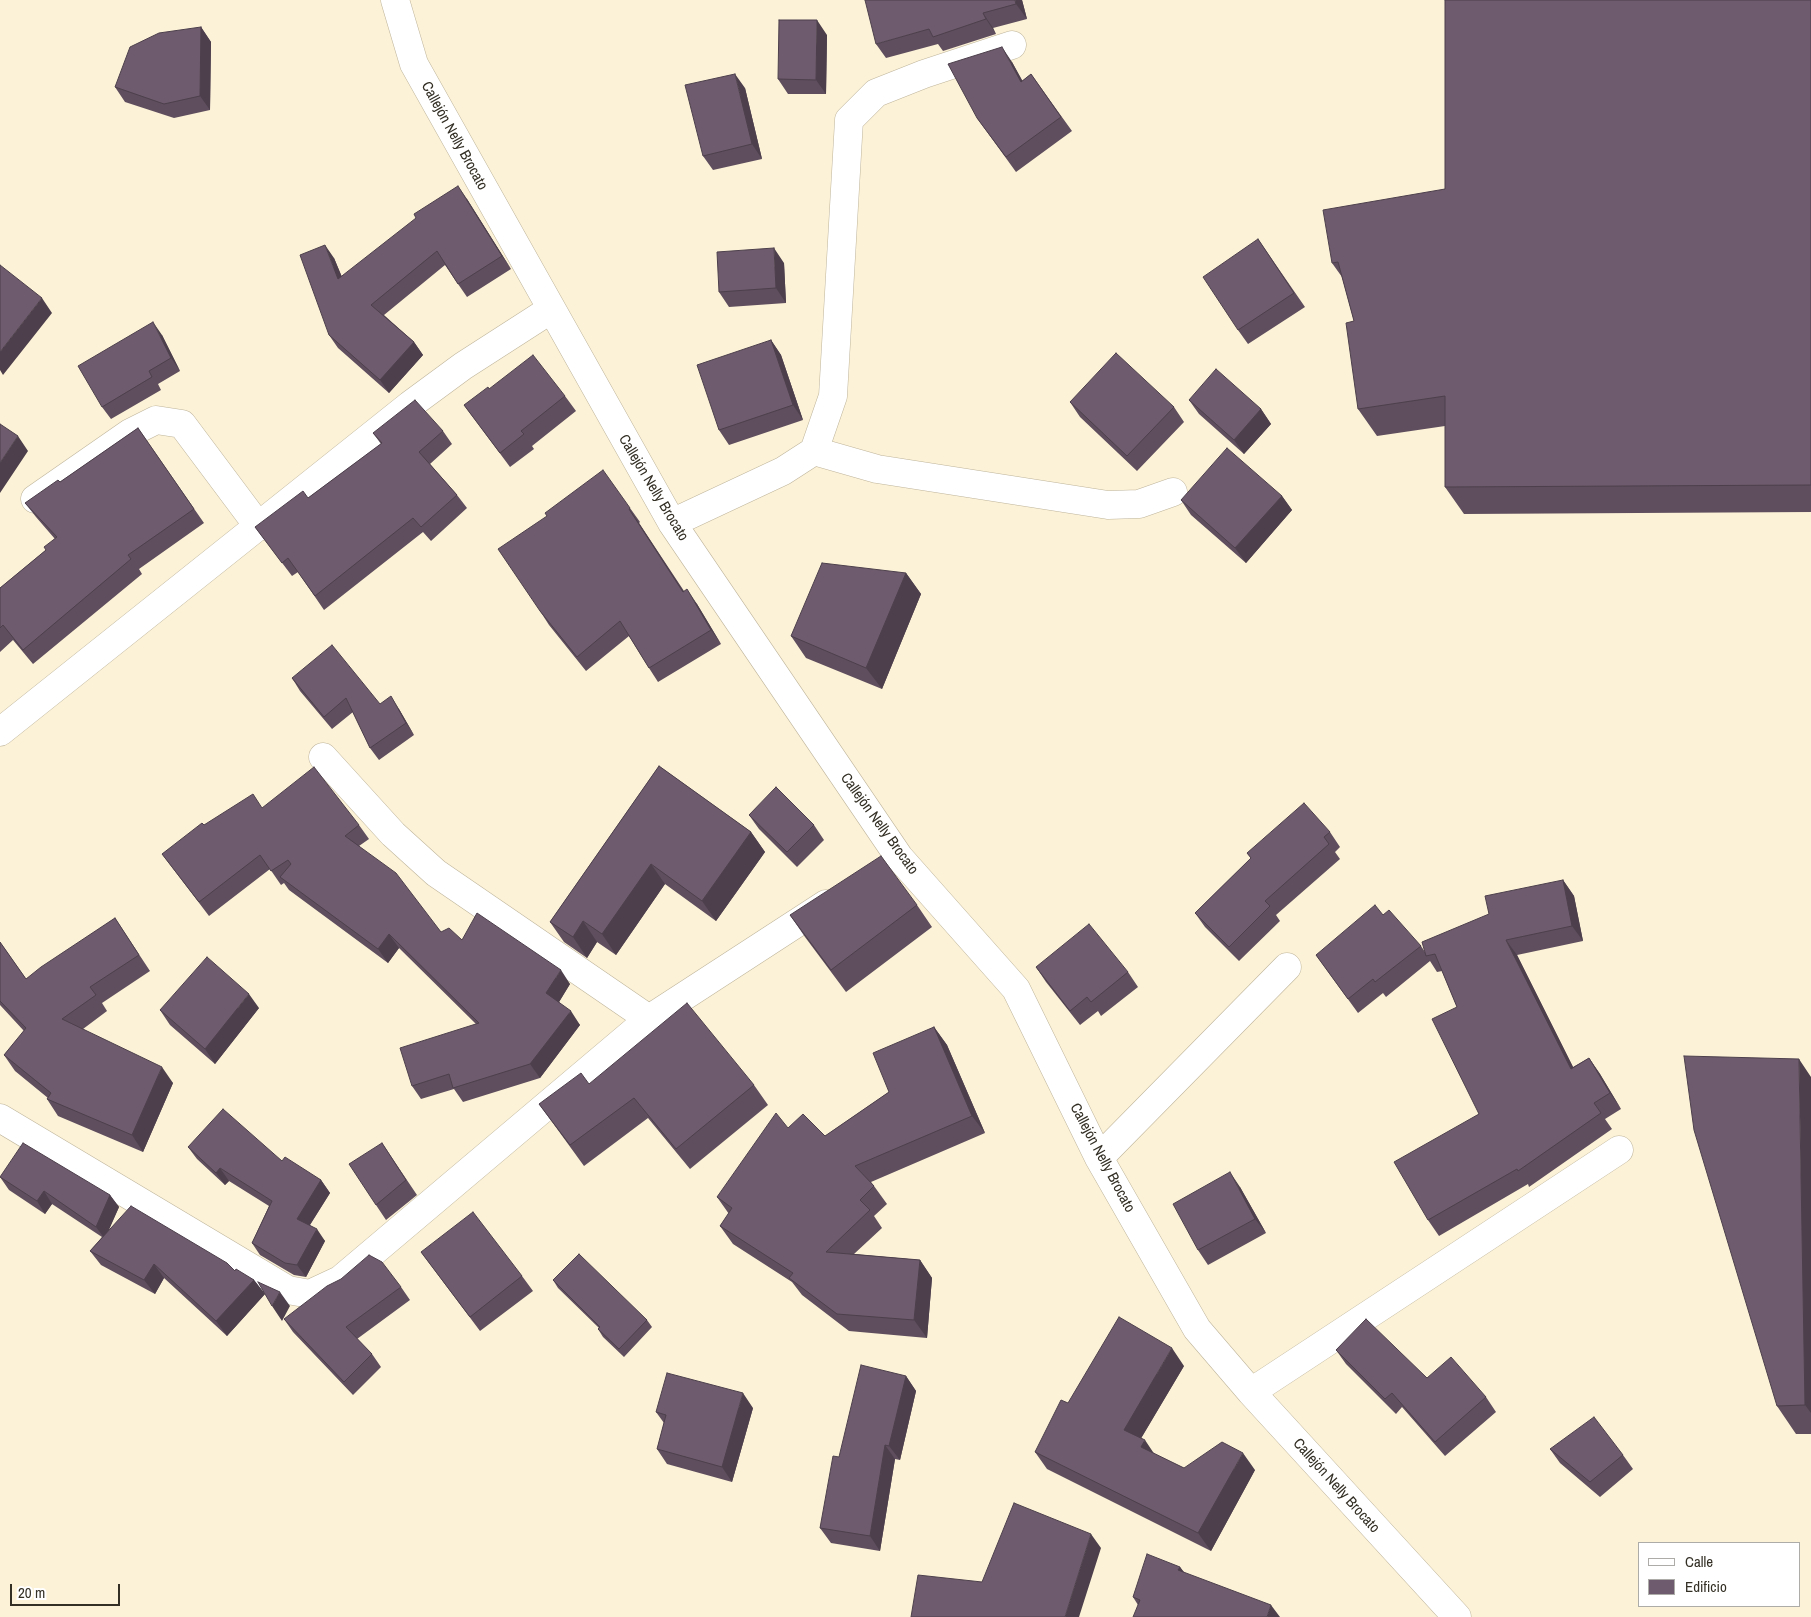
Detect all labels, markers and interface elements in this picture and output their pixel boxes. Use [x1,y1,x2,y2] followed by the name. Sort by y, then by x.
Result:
[417,79,491,193] street label: Callejón Nelly Brocato
[614,432,692,544] street label: Callejón Nelly Brocato
[836,770,922,878] street label: Callejón Nelly Brocato
[1066,1100,1138,1216] street label: Callejón Nelly Brocato
[1289,1435,1383,1537] street label: Callejón Nelly Brocato
[1638,1542,1801,1607] legend
[1685,1551,1713,1572] text: Calle
[12,1574,122,1606] scale bar
[1685,1576,1727,1597] text: Edificio
[18,1582,45,1603] text: 20 m

